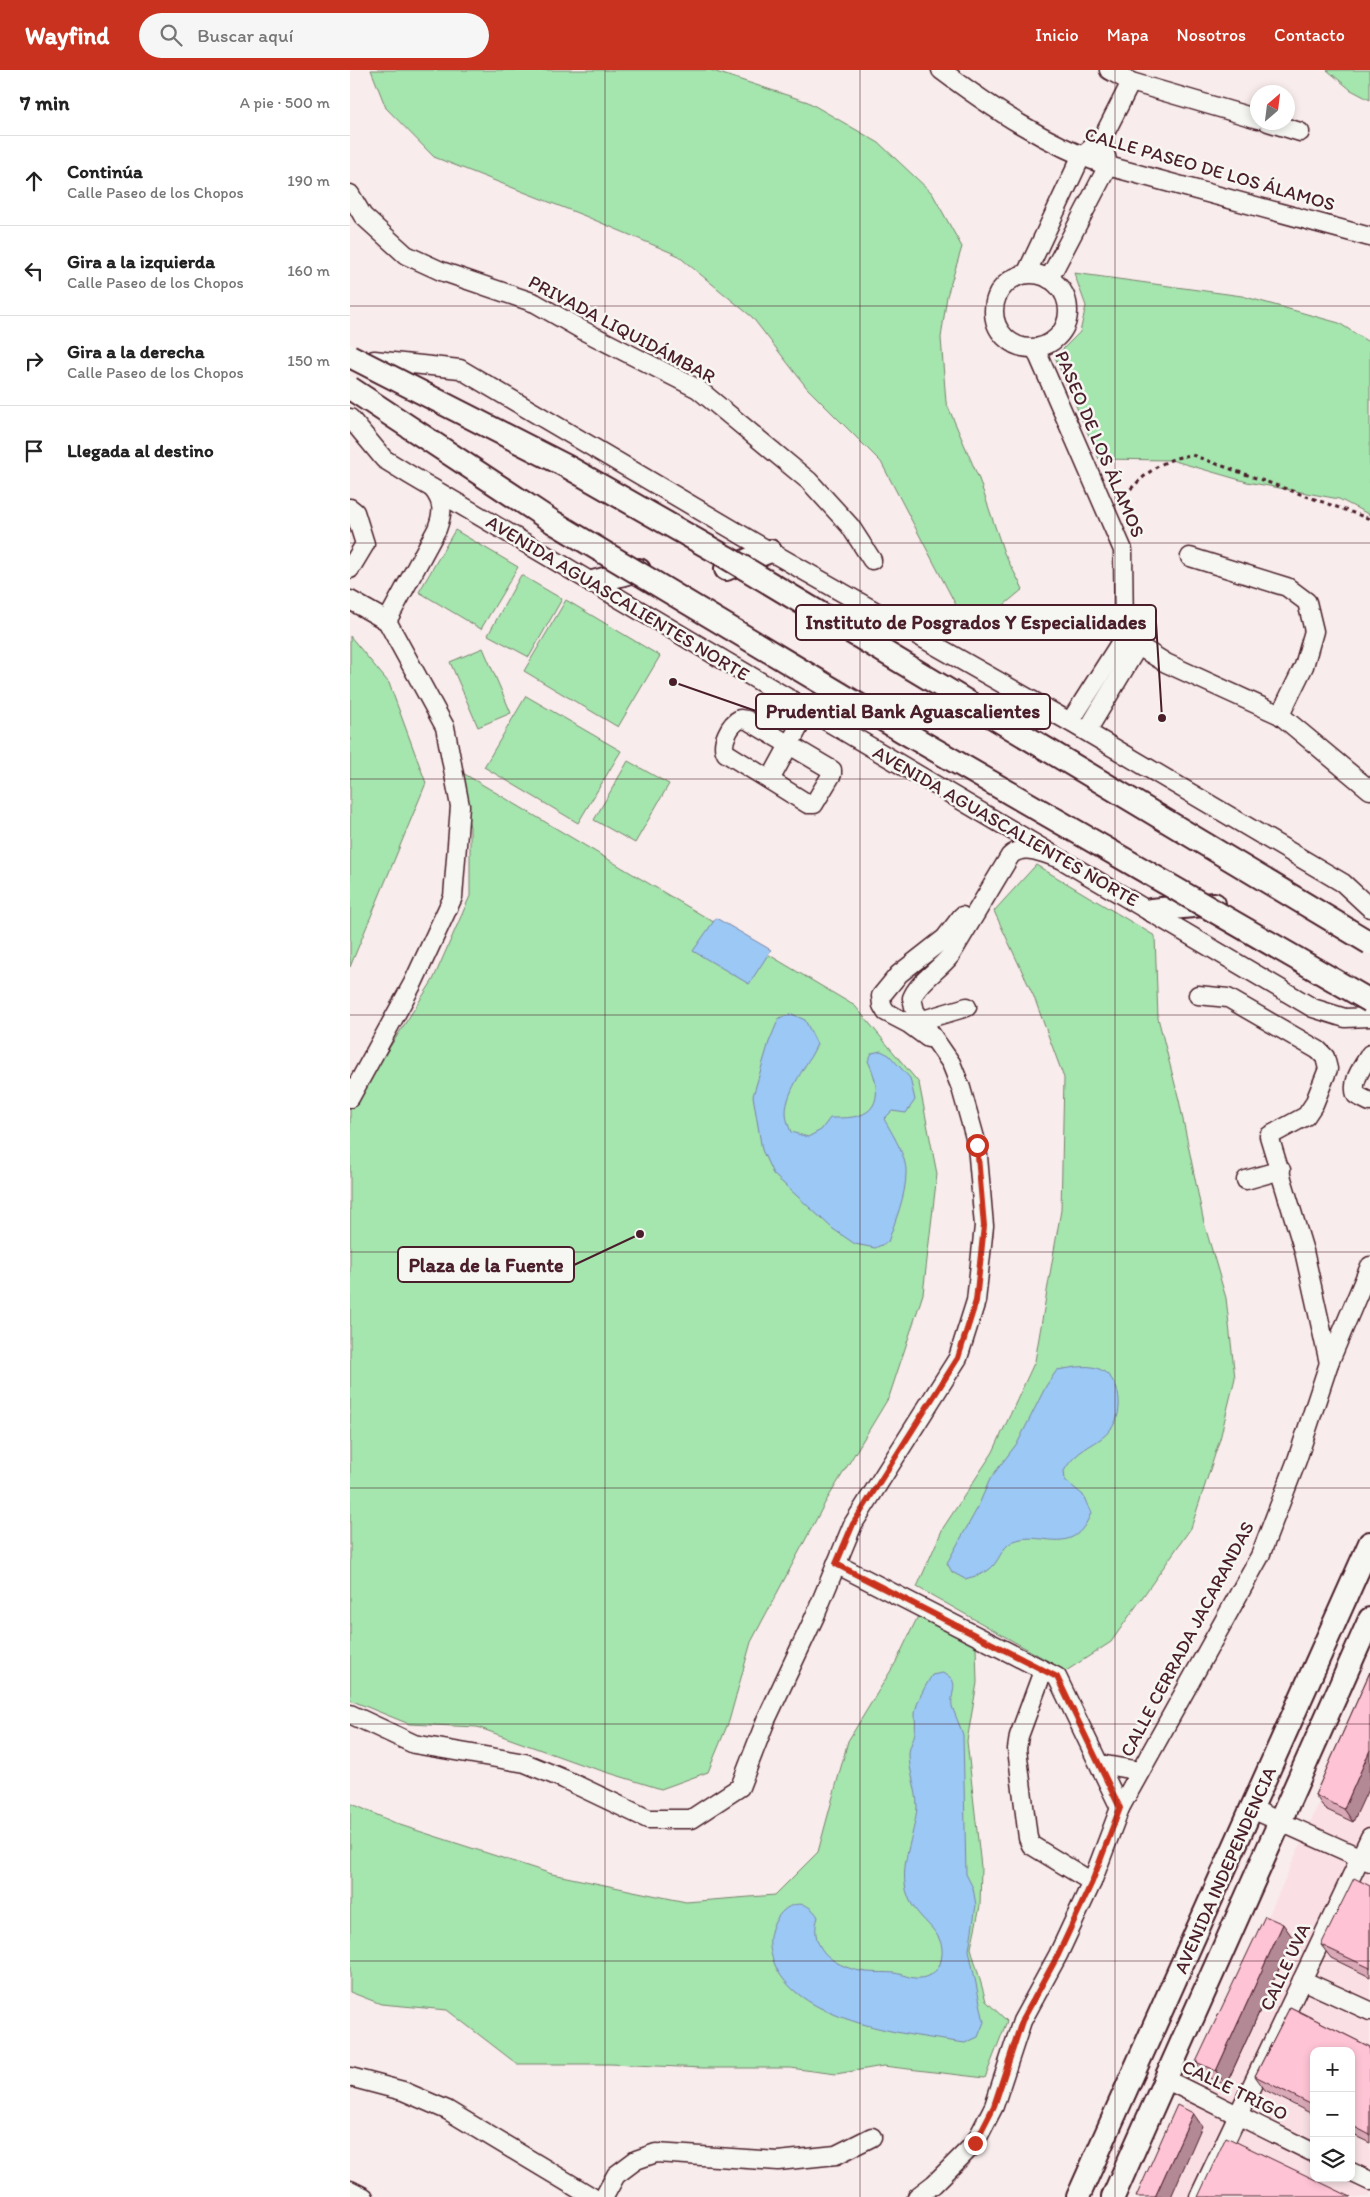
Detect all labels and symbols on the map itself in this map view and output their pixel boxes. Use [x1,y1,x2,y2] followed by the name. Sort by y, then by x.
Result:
[1250,85,1295,130] north arrow
[1082,122,1338,216] street label: CALLE PASEO DE LOS ÁLAMOS
[525,270,719,388] street label: PRIVADA LIQUIDÁMBAR
[1050,347,1150,541] street label: PASEO DE LOS ÁLAMOS
[482,510,754,686] street label: AVENIDA AGUASCALIENTES NORTE
[796,605,1156,640] callout: Instituto de Posgrados Y Especialidades
[805,610,1147,635] text: Instituto de Posgrados Y Especialidades
[756,694,1050,729] callout: Prudential Bank Aguascalientes
[766,699,1040,724] text: Prudential Bank Aguascalientes
[869,740,1143,912] street label: AVENIDA AGUASCALIENTES NORTE
[966,1134,989,1157] route start
[398,1247,574,1282] callout: Plaza de la Fuente
[408,1253,564,1277] text: Plaza de la Fuente
[1115,1517,1259,1761] street label: CALLE CERRADA JACARANDAS
[1169,1763,1281,1977] street label: AVENIDA INDEPENDENCIA
[1255,1920,1315,2014] street label: CALLE UVA
[1178,2054,1292,2126] street label: CALLE TRIGO
[964,2132,987,2155] route end

